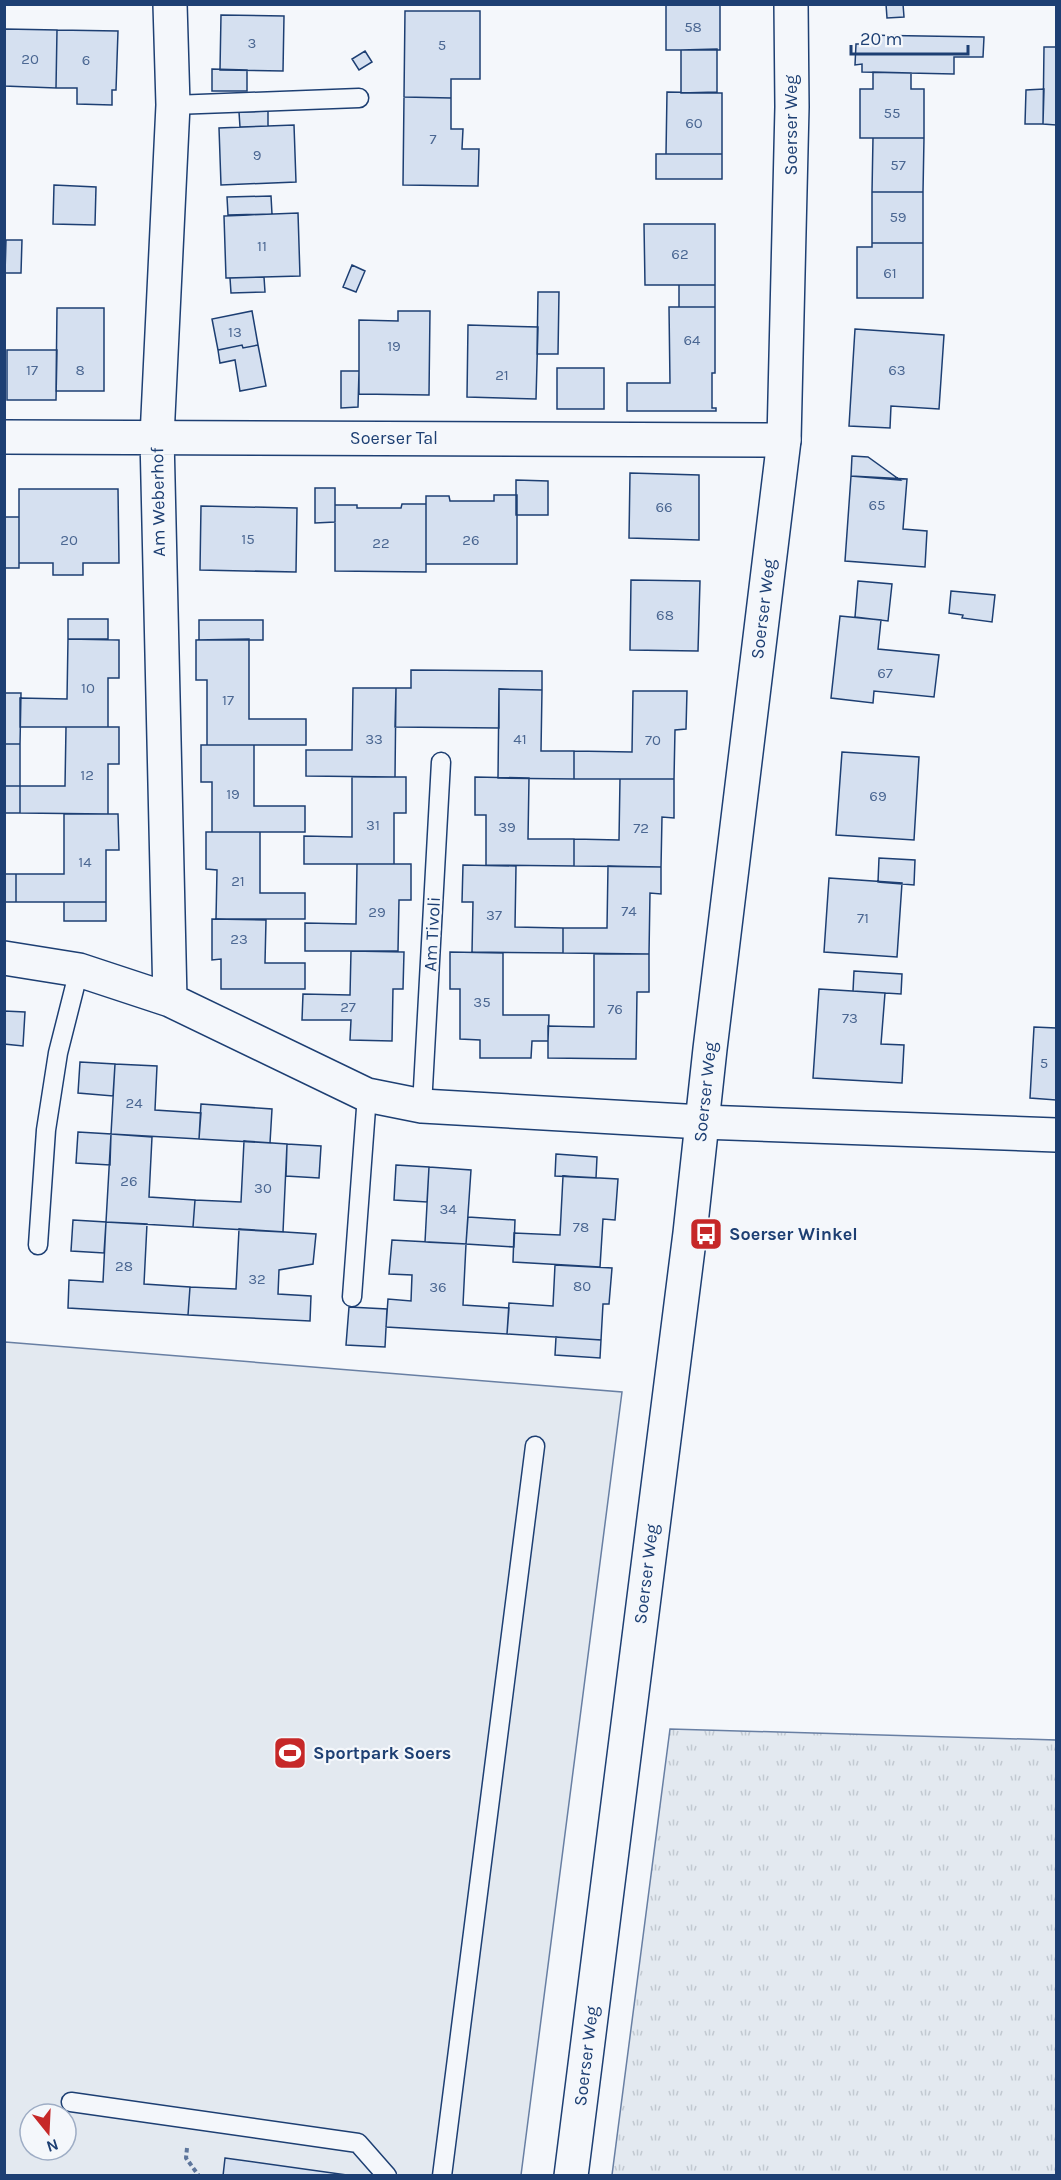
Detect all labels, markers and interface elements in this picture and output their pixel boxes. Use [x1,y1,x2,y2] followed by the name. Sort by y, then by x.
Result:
[684,18,702,36] house number: 58
[851,18,968,56] scale bar
[860,28,902,50] text: 20 m
[248,34,256,52] house number: 3
[438,36,446,54] house number: 5
[21,50,39,68] house number: 20
[82,51,90,69] house number: 6
[780,75,802,175] street label: Soerser Weg
[884,104,900,122] house number: 55
[685,114,703,132] house number: 60
[429,130,437,148] house number: 7
[253,146,261,164] house number: 9
[890,156,906,174] house number: 57
[889,208,907,226] house number: 59
[257,237,267,255] house number: 11
[671,245,689,263] house number: 62
[883,264,897,282] house number: 61
[228,323,242,341] house number: 13
[684,331,701,349] house number: 64
[387,337,401,355] house number: 19
[26,361,38,379] house number: 17
[75,361,85,379] house number: 8
[888,361,906,379] house number: 63
[495,366,509,384] house number: 21
[350,427,438,449] street label: Soerser Tal
[146,446,170,557] street label: Am Weberhof
[868,496,886,514] house number: 65
[655,498,673,516] house number: 66
[241,530,255,548] house number: 15
[60,531,78,549] house number: 20
[462,531,480,549] house number: 26
[372,534,390,552] house number: 22
[746,558,780,660] street label: Soerser Weg
[656,606,674,624] house number: 68
[877,664,893,682] house number: 67
[81,679,95,697] house number: 10
[222,691,234,709] house number: 17
[365,730,383,748] house number: 33
[513,730,527,748] house number: 41
[645,731,661,749] house number: 70
[80,766,94,784] house number: 12
[226,785,240,803] house number: 19
[869,787,887,805] house number: 69
[366,816,380,834] house number: 31
[498,818,516,836] house number: 39
[633,819,649,837] house number: 72
[78,853,92,871] house number: 14
[231,872,245,890] house number: 21
[419,896,445,972] street label: Am Tivoli
[621,902,637,920] house number: 74
[368,903,386,921] house number: 29
[486,906,502,924] house number: 37
[857,909,869,927] house number: 71
[230,930,248,948] house number: 23
[473,993,491,1011] house number: 35
[340,998,356,1016] house number: 27
[607,1000,623,1018] house number: 76
[842,1009,858,1027] house number: 73
[689,1041,721,1143] street label: Soerser Weg
[1040,1054,1048,1072] house number: 5
[125,1094,143,1112] house number: 24
[120,1172,138,1190] house number: 26
[254,1179,272,1197] house number: 30
[439,1200,457,1218] house number: 34
[688,1216,724,1252] bus stop icon: Soerser Winkel
[573,1218,589,1236] house number: 78
[729,1223,858,1245] place label: Soerser Winkel
[115,1257,133,1275] house number: 28
[248,1270,266,1288] house number: 32
[573,1277,591,1295] house number: 80
[429,1278,447,1296] house number: 36
[629,1523,663,1625] street label: Soerser Weg
[272,1735,308,1771] sports icon: Sportpark Soers
[313,1742,451,1764] place label: Sportpark Soers
[569,2005,603,2107] street label: Soerser Weg
[18,2102,78,2162] north arrow
[44,2135,61,2157] text: N

